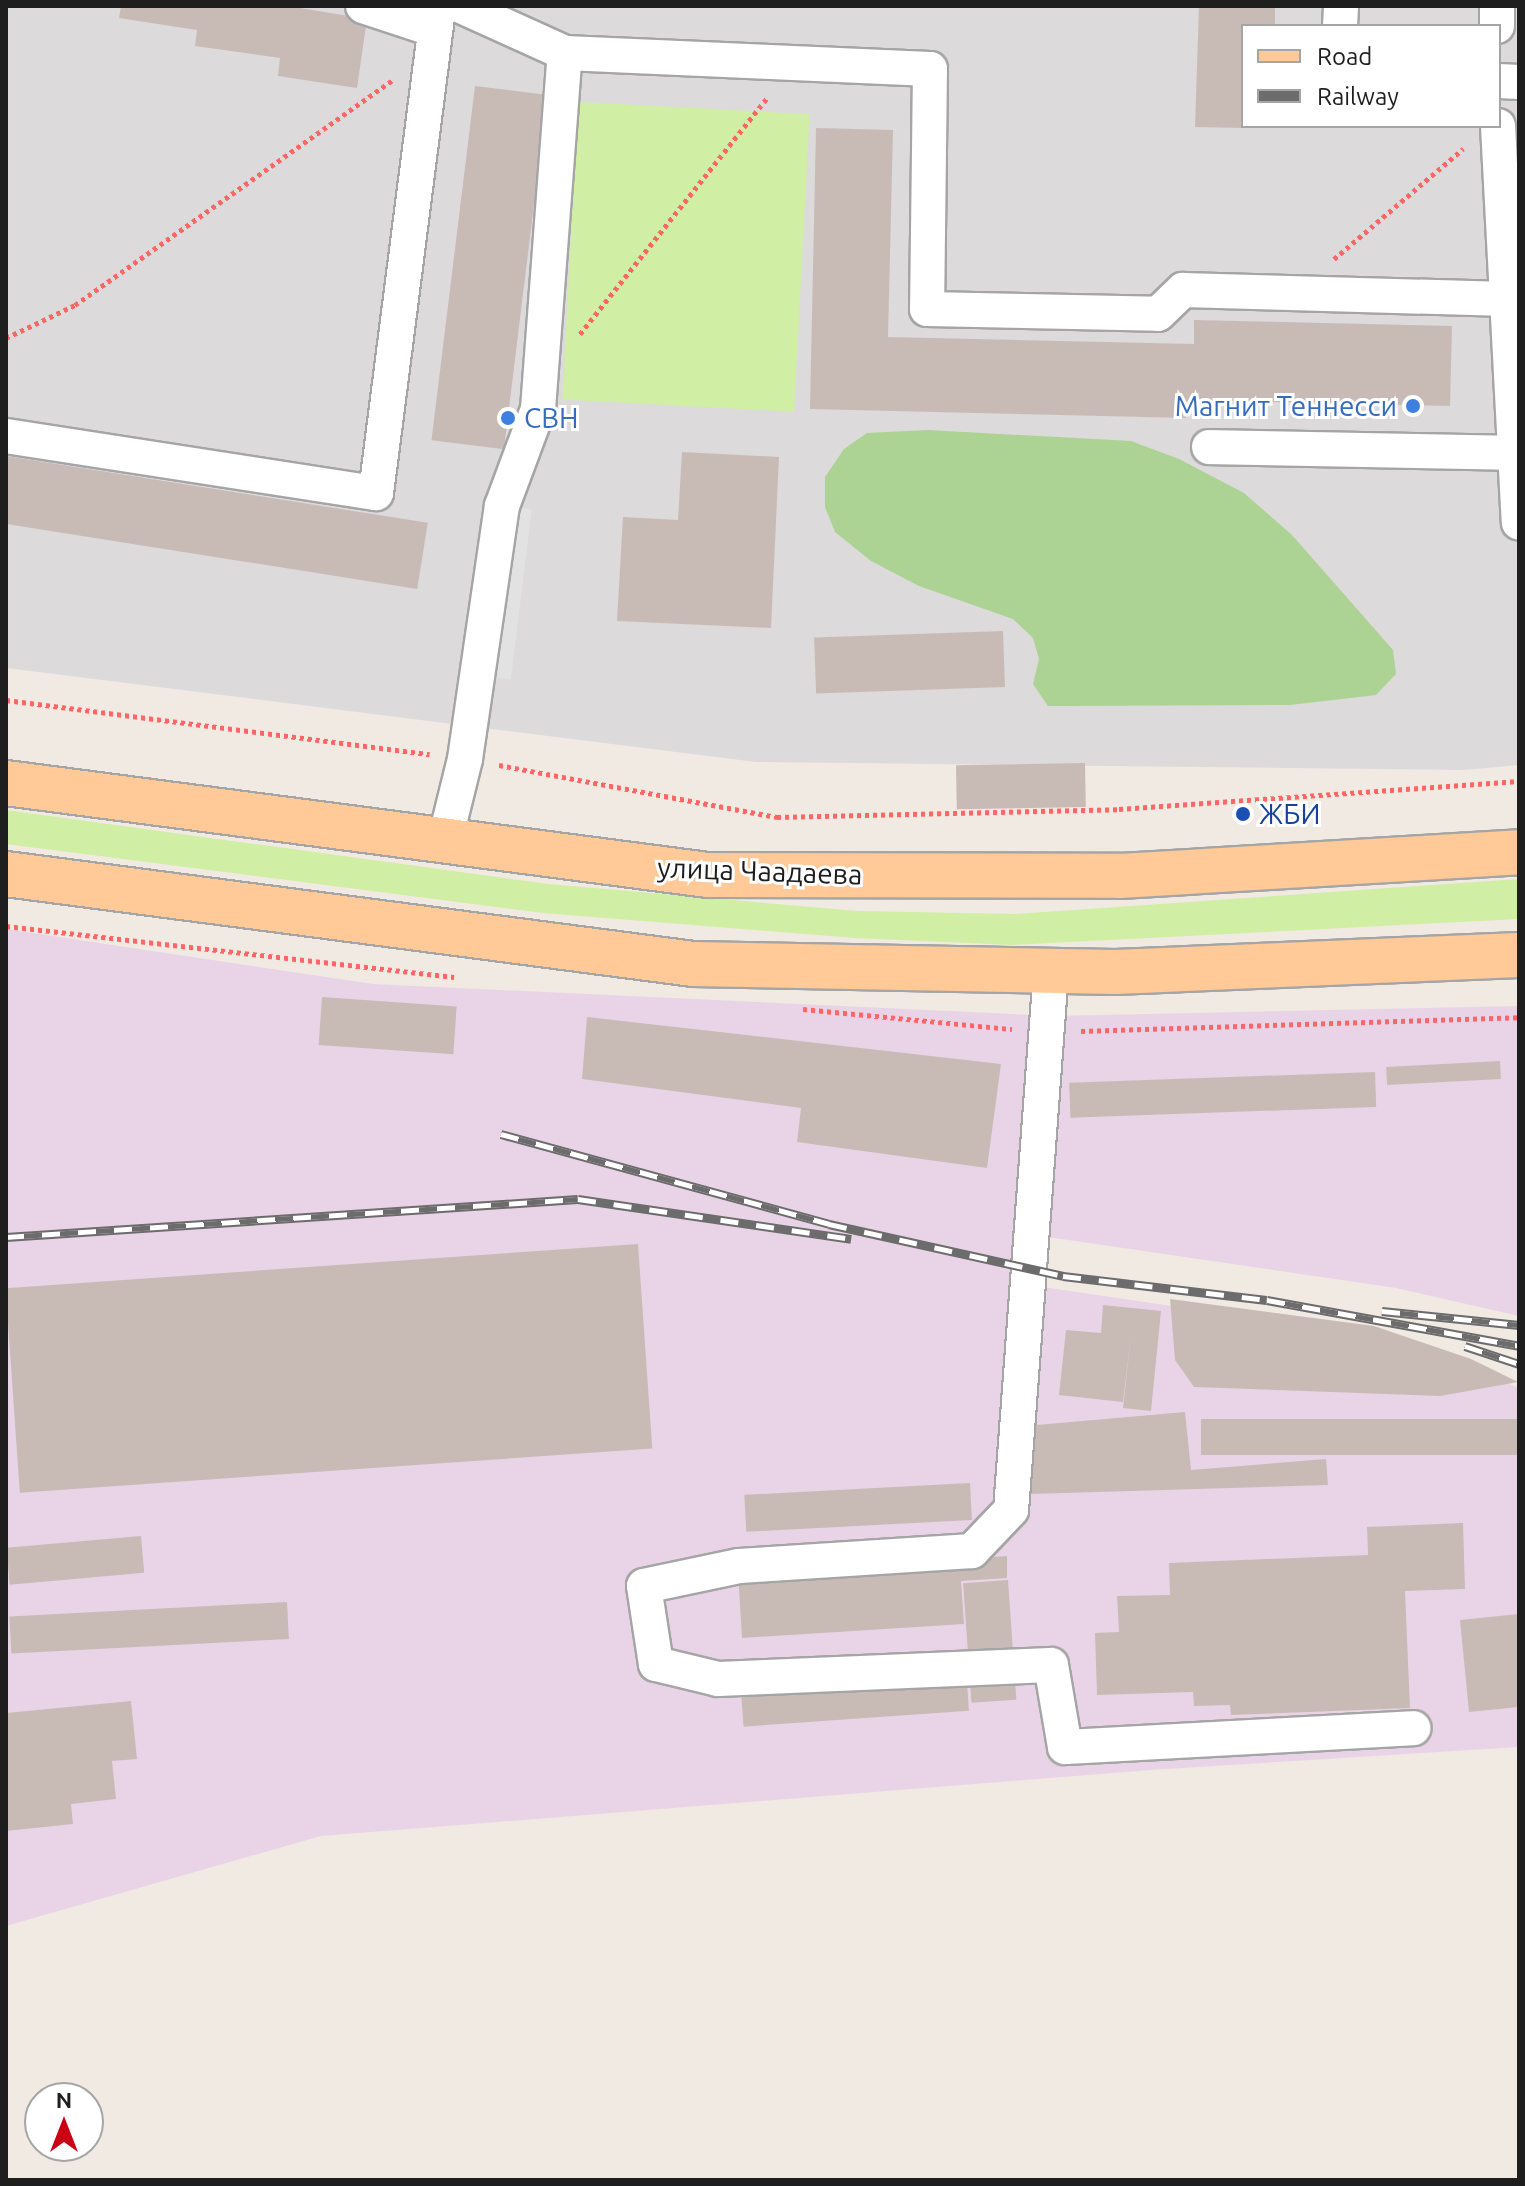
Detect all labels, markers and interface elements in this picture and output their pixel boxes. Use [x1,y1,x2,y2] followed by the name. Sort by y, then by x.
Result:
[1241,24,1501,128] legend
[1317,43,1372,70] text: Road
[1317,83,1399,110] text: Railway
[1175,389,1397,423] place label: Магнит Теннесси
[1404,397,1422,415] marker: Магнит Теннесси
[524,401,578,435] place label: СВН
[499,409,517,427] marker: СВН
[1259,797,1320,831] place label: ЖБИ
[1234,805,1252,823] marker: ЖБИ
[657,851,863,891] street label: улица Чаадаева
[24,2082,104,2162] north arrow
[56,2087,72,2112] text: N

